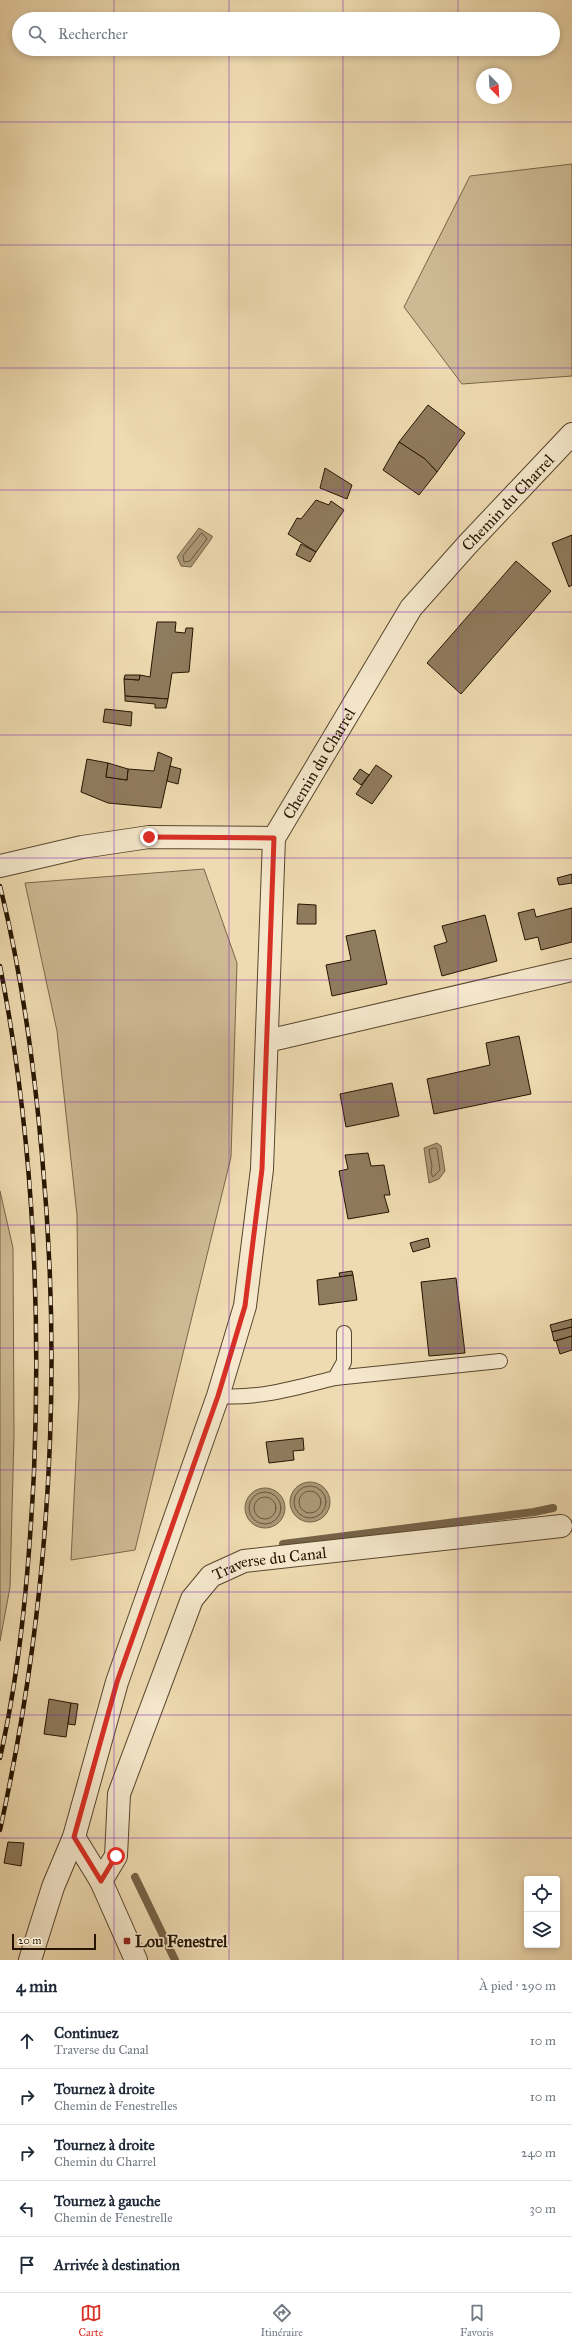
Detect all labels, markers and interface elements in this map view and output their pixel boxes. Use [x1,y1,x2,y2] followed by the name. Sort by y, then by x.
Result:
[12,12,560,56] search box
[26,23,48,45] icon: search
[58,25,128,43] text: Rechercher
[476,68,512,104] north arrow
[458,450,558,555] street label: Chemin du Charrel
[279,704,360,823] street label: Chemin du Charrel
[140,828,158,846] route end
[209,1543,328,1584] street label: Traverse du Canal
[107,1847,125,1865] route start
[524,1876,560,1948] map controls
[524,1876,560,1912] button: locate
[524,1912,560,1948] button: layers
[12,1932,96,1951] scale bar
[135,1932,228,1951] place label: Lou Fenestrel
[18,1934,41,1947] text: 20 m
[122,1936,132,1946] marker: Lou Fenestrel
[16,1976,57,1997] text: 4 min
[479,1978,556,1994] text: À pied · 290 m
[54,2024,119,2042] text: Continuez
[16,2030,38,2052] icon: ahead
[530,2033,556,2049] text: 10 m
[54,2042,149,2058] text: Traverse du Canal
[54,2080,155,2098] text: Tournez à droite
[16,2086,38,2108] icon: right
[530,2089,556,2105] text: 10 m
[54,2098,177,2114] text: Chemin de Fenestrelles
[54,2136,155,2154] text: Tournez à droite
[16,2142,38,2164] icon: right
[521,2145,556,2161] text: 240 m
[54,2154,156,2170] text: Chemin du Charrel
[54,2192,161,2210] text: Tournez à gauche
[16,2198,38,2220] icon: left
[530,2201,556,2217] text: 30 m
[54,2210,173,2226] text: Chemin de Fenestrelle
[16,2254,38,2276] icon: arrive
[54,2256,180,2274] text: Arrivée à destination
[79,2302,103,2339] tab: Carte
[260,2302,303,2339] tab: Itinéraire
[460,2302,493,2339] tab: Favoris

